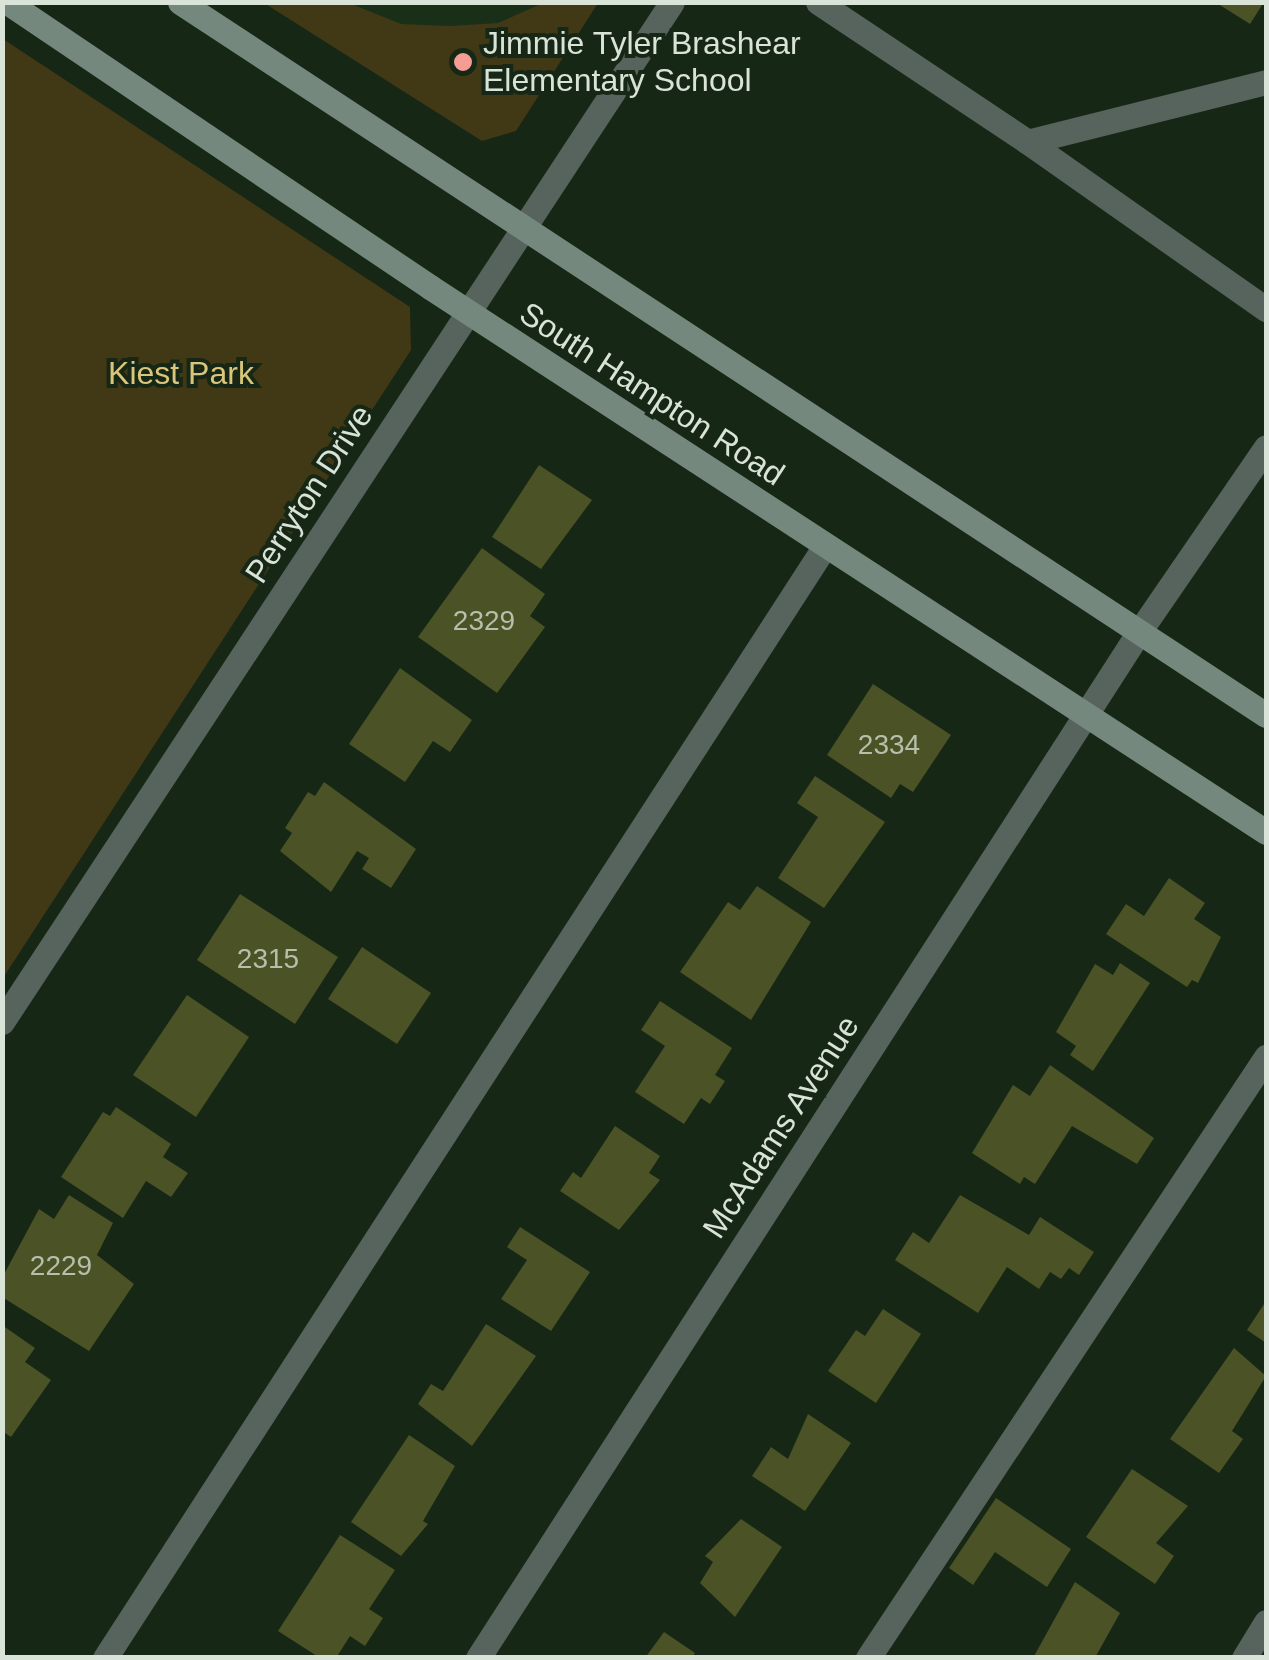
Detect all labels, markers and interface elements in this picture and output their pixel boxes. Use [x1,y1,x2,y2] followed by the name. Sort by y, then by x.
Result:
[483,25,801,100] place label: Jimmie Tyler Brashear Elementary School
[452,51,474,73] marker: Jimmie Tyler Brashear Elementary School
[512,294,792,494] street label: South Hampton Road
[108,354,254,392] park label: Kiest Park
[237,398,381,590] street label: Perryton Drive
[453,604,515,638] house number: 2329
[858,728,920,762] house number: 2334
[237,942,299,976] house number: 2315
[694,1008,868,1246] street label: McAdams Avenue
[30,1249,92,1283] house number: 2229

